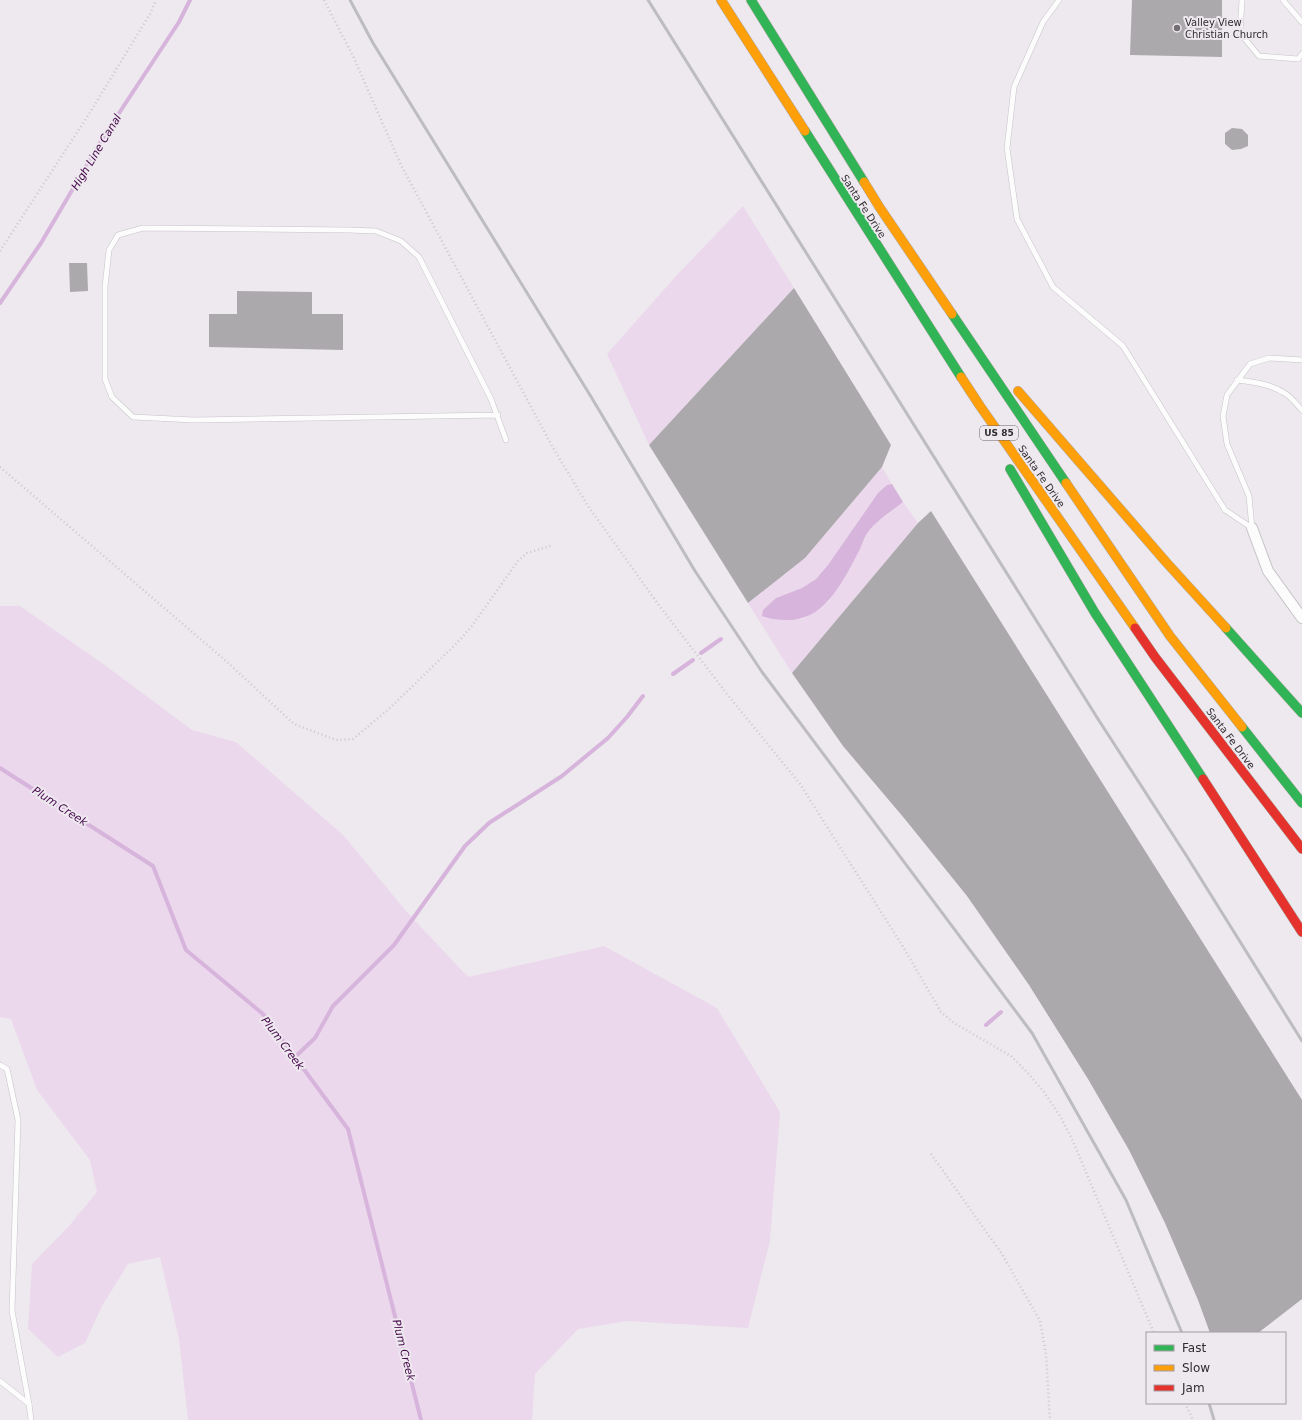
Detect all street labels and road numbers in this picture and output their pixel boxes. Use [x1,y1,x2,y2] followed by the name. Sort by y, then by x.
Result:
[839,173,888,240] street label: Santa Fe Drive
[980,426,1018,440] road number: US 85
[1016,443,1067,509] street label: Santa Fe Drive
[1204,706,1257,771] street label: Santa Fe Drive

